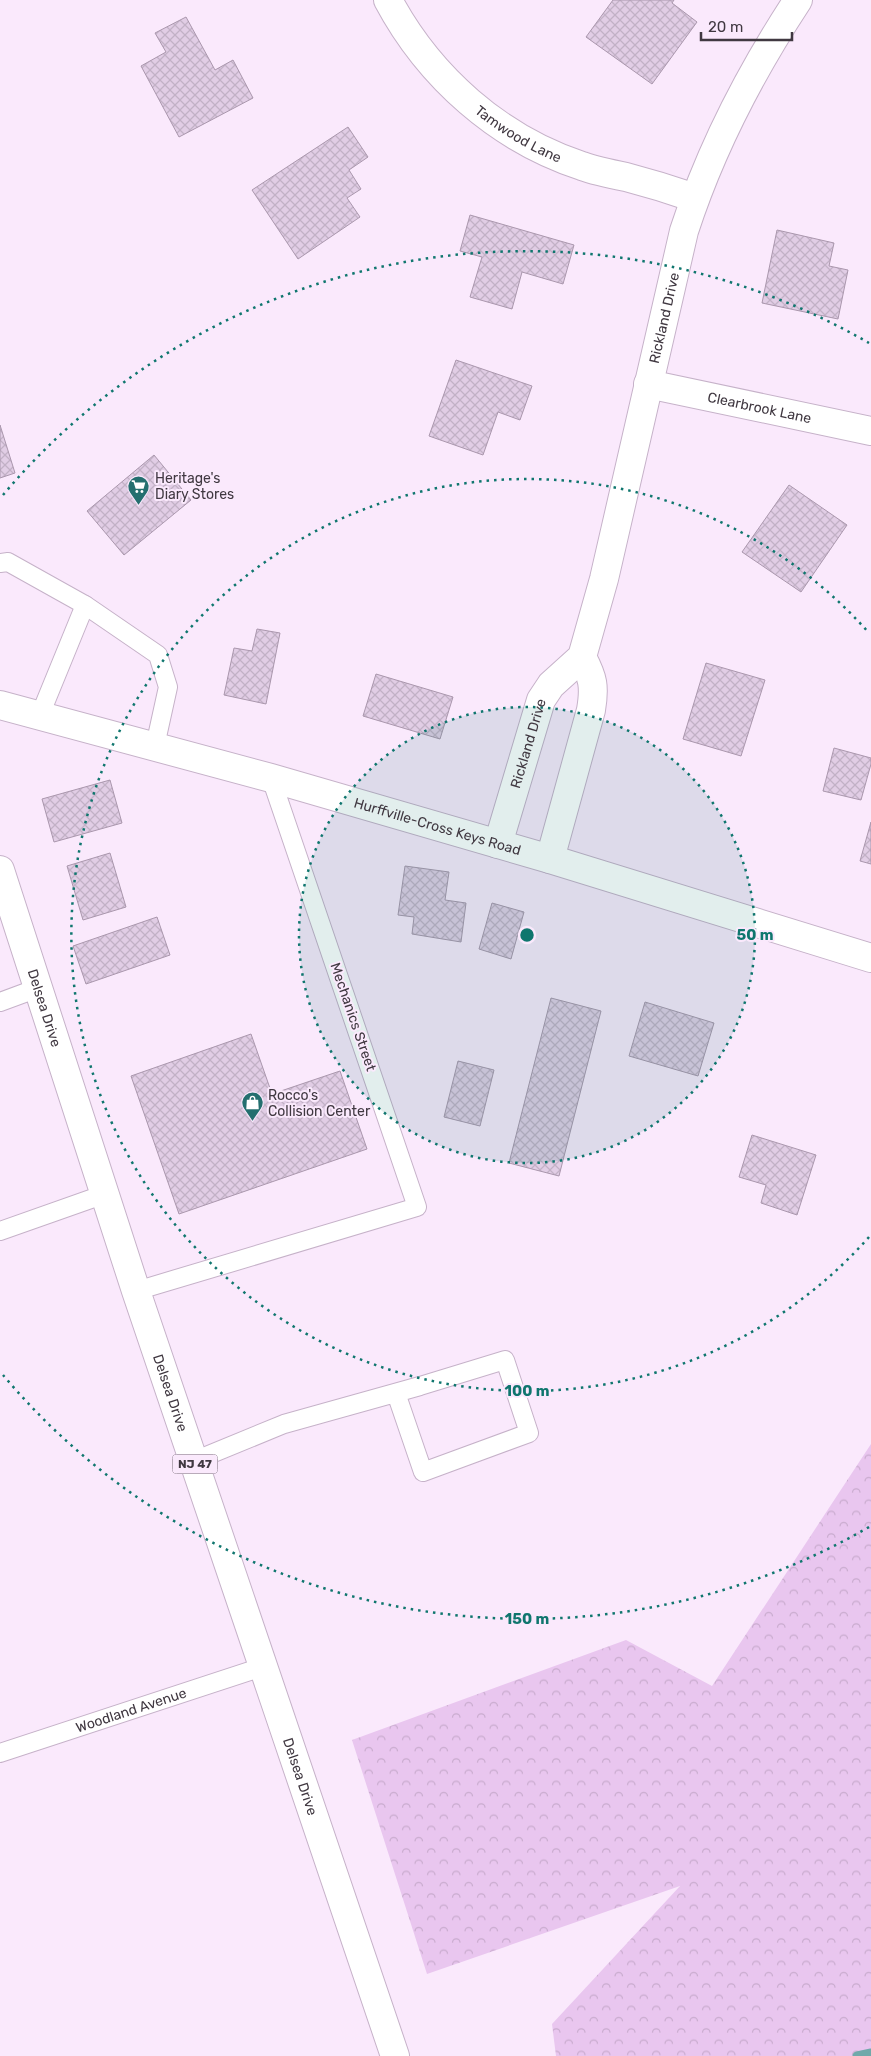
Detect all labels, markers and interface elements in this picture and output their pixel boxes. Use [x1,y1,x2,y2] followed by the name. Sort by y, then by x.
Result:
[701,10,792,42] scale bar
[708,18,743,36] text: 20 m
[472,102,564,166] street label: Tamwood Lane
[645,271,683,365] street label: Rickland Drive
[706,388,813,427] street label: Clearbrook Lane
[155,470,234,503] place label: Heritage's Diary Stores
[127,474,151,505] supermarket icon: Heritage's Diary Stores
[507,696,549,790] street label: Rickland Drive
[352,794,523,859] street label: Hurffville-Cross Keys Road
[518,926,536,944] centre of rings
[737,926,773,944] text: 50 m
[326,961,380,1074] street label: Mechanics Street
[24,967,65,1049] street label: Delsea Drive
[268,1087,371,1120] place label: Rocco's Collision Center
[240,1091,264,1122] shop icon: Rocco's Collision Center
[149,1352,192,1434] street label: Delsea Drive
[505,1382,549,1400] text: 100 m
[172,1455,218,1474] road number: NJ 47
[505,1610,549,1628] text: 150 m
[74,1684,189,1736] street label: Woodland Avenue
[279,1736,321,1818] street label: Delsea Drive

